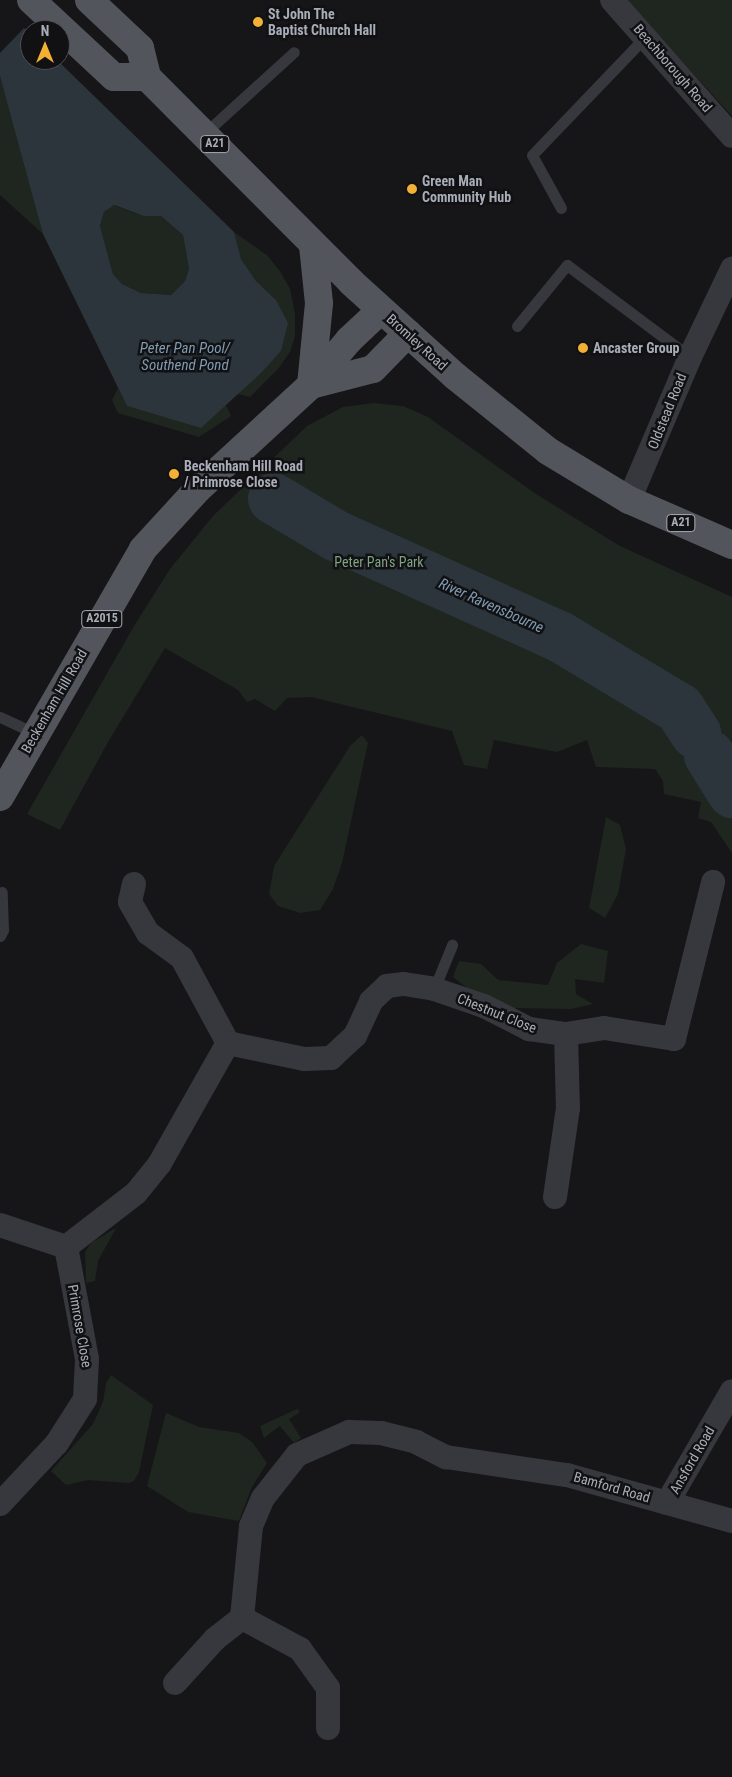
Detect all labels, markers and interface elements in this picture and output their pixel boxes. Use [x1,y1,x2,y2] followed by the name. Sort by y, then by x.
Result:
[268,6,376,38] place label: St John The Baptist Church Hall
[252,16,264,28] marker: St John The Baptist Church Hall
[20,20,70,70] north arrow
[630,21,716,115] street label: Beachborough Road
[41,23,49,39] text: N
[200,134,230,154] road number: A21
[422,173,511,206] place label: Green Man Community Hub
[406,183,418,195] marker: Green Man Community Hub
[383,310,451,374] street label: Bromley Road
[140,339,230,374] water label: Peter Pan Pool/ Southend Pond
[593,340,680,356] place label: Ancaster Group
[577,342,589,354] marker: Ancaster Group
[644,370,690,452] street label: Oldstead Road
[184,458,303,491] place label: Beckenham Hill Road / Primrose Close
[168,468,180,480] marker: Beckenham Hill Road / Primrose Close
[666,514,696,532] road number: A21
[334,554,424,570] park label: Peter Pan's Park
[436,575,546,637] water label: River Ravensbourne
[81,610,123,628] road number: A2015
[17,646,91,756] street label: Beckenham Hill Road
[455,990,539,1036] street label: Chestnut Close
[64,1283,96,1369] street label: Primrose Close
[666,1423,718,1497] street label: Ansford Road
[572,1468,652,1506] street label: Bamford Road

